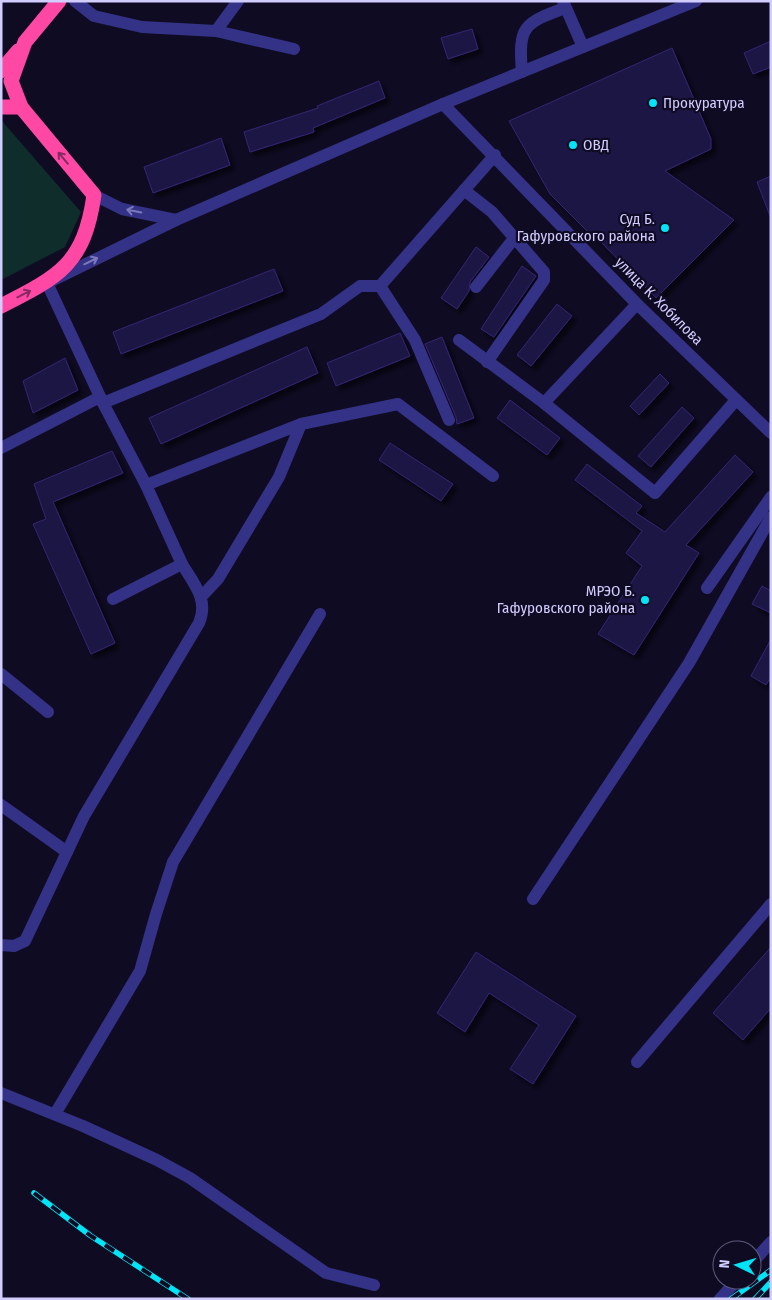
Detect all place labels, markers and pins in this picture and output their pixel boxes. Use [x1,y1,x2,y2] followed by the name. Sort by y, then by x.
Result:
[663,94,745,112] place label: Прокуратура
[647,97,659,109] marker: Прокуратура
[583,136,609,154] place label: ОВД
[567,139,579,151] marker: ОВД
[517,210,655,245] place label: Суд Б. Гафуровского района
[659,222,671,234] marker: Суд Б. Гафуровского района
[497,582,635,617] place label: МРЭО Б. Гафуровского района
[639,594,651,606] marker: МРЭО Б. Гафуровского района

